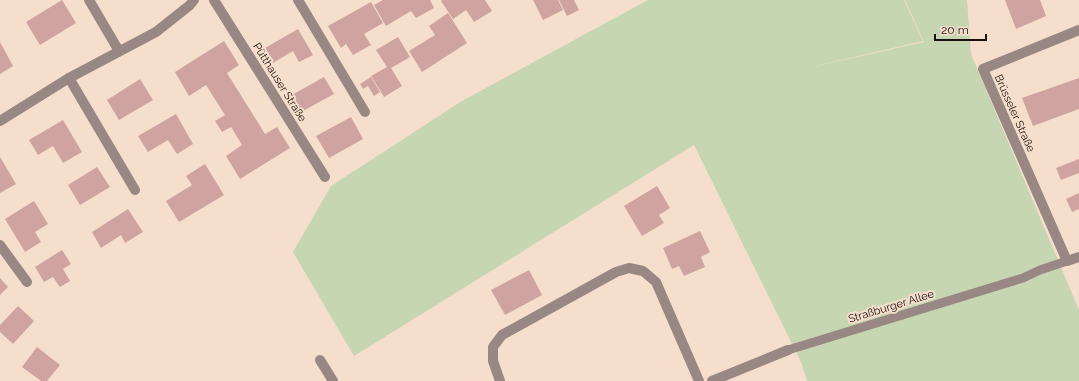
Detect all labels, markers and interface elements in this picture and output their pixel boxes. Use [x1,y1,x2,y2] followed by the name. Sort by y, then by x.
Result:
[935,16,986,42] scale bar
[941,23,969,37] text: 20 m
[250,40,309,125] street label: Pütthauser Straße
[992,73,1038,154] street label: Brüsseler Straße
[847,287,936,326] street label: Straßburger Allee

